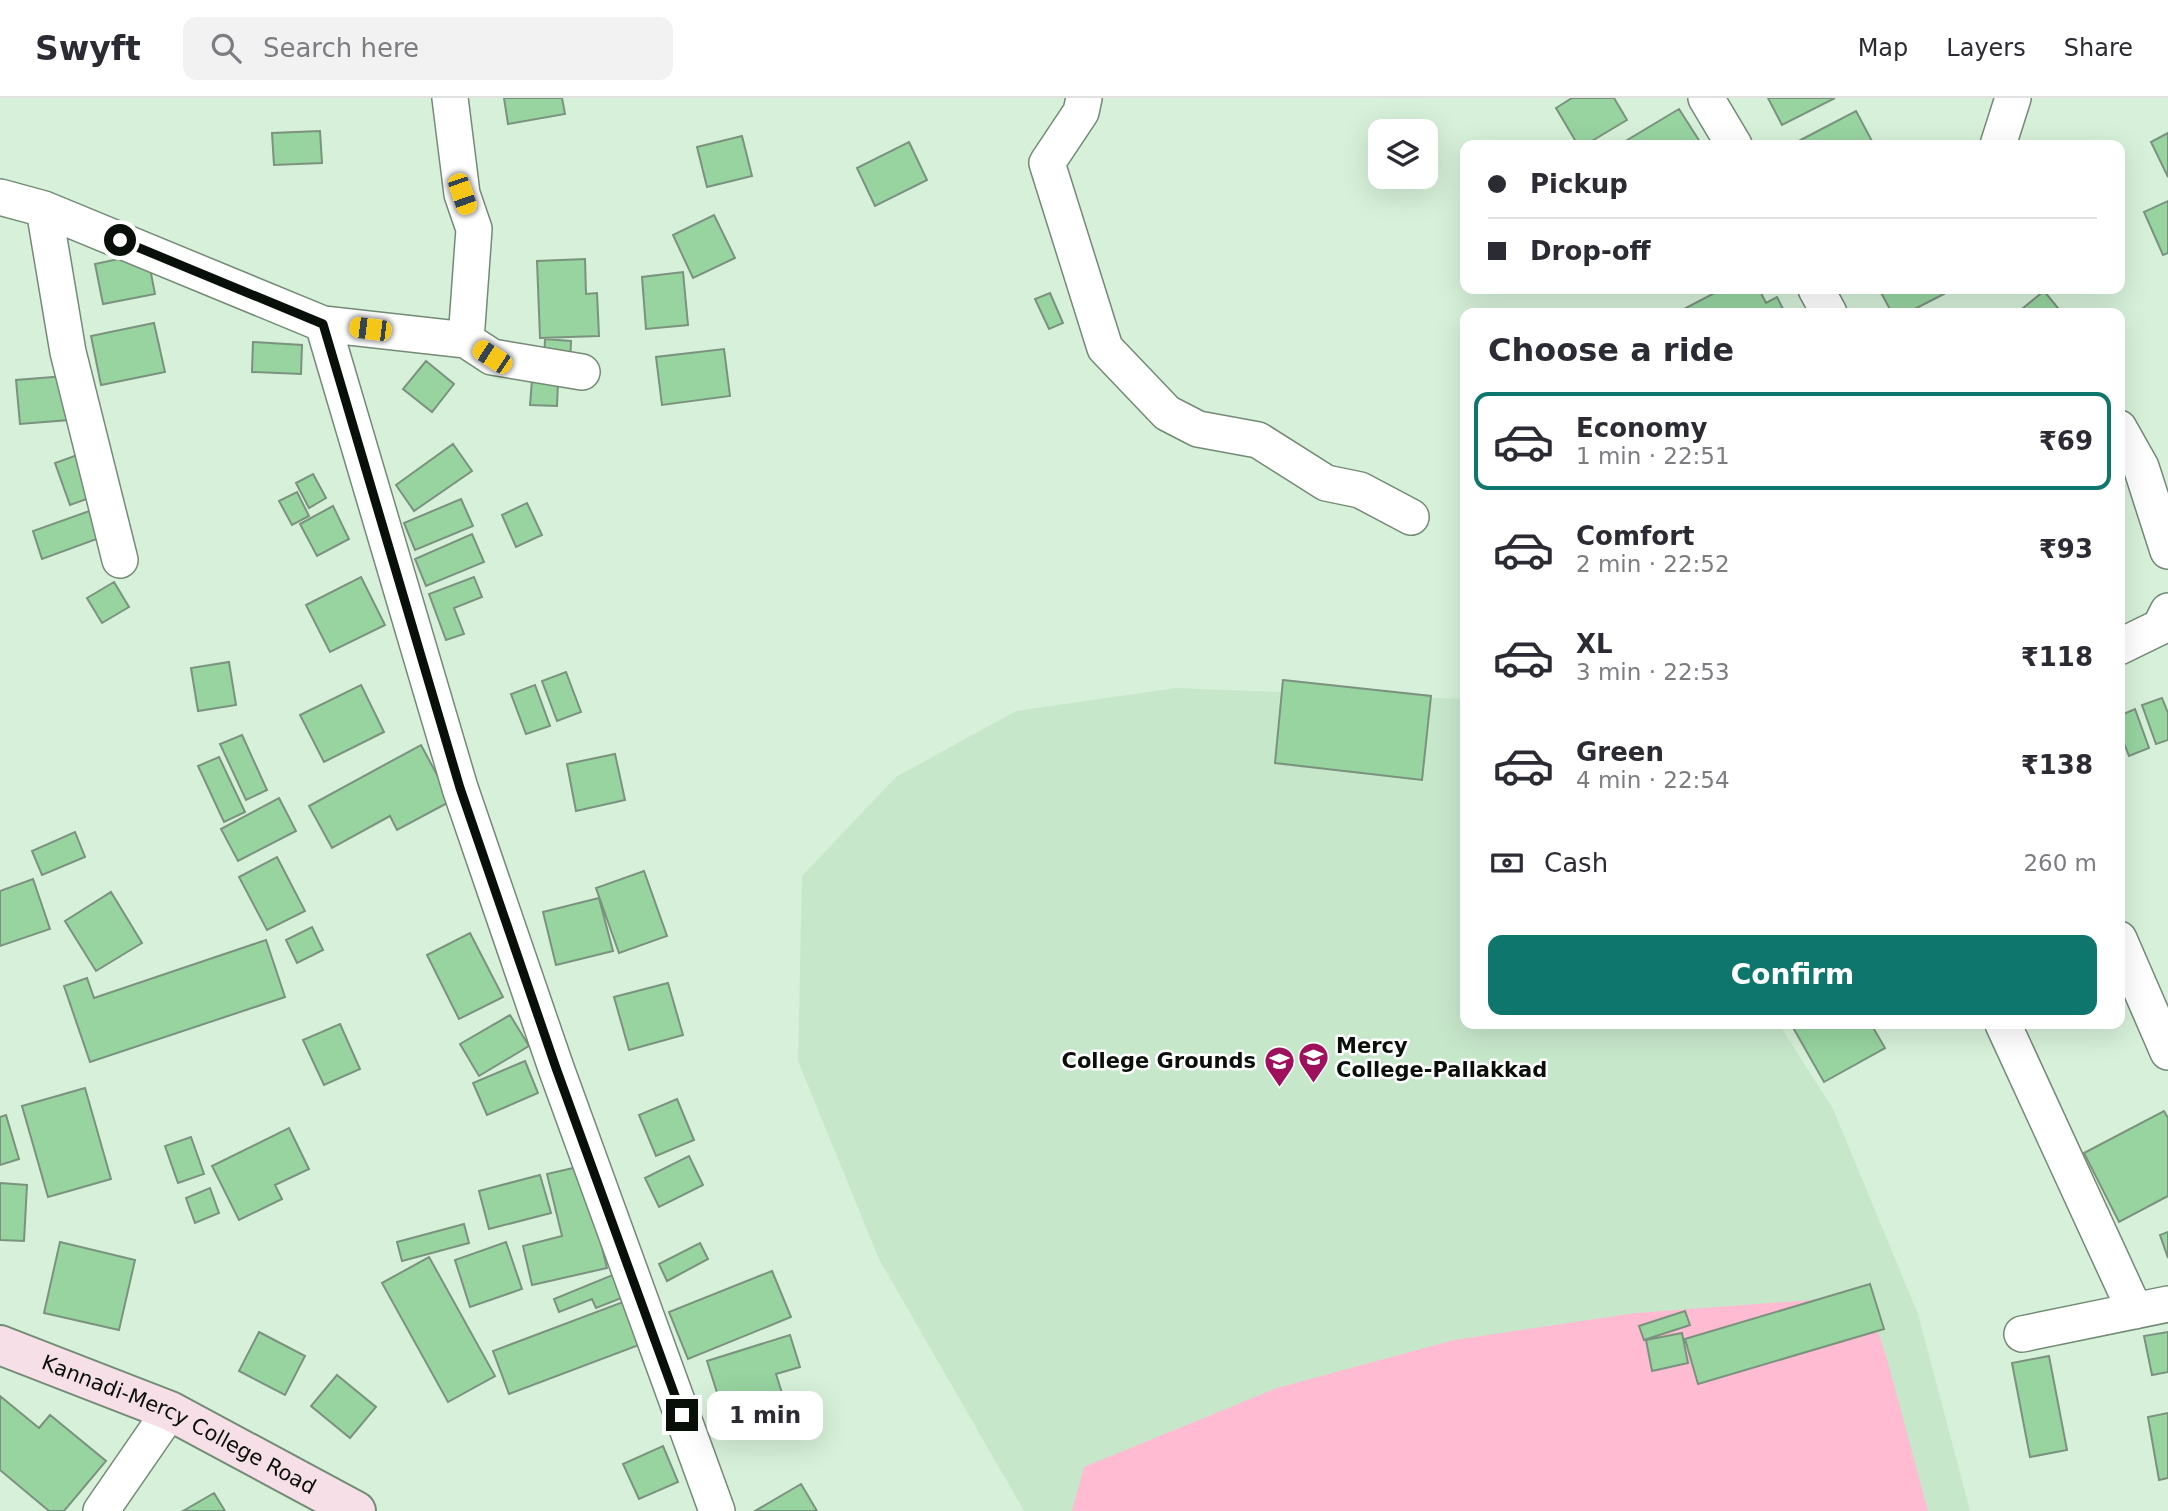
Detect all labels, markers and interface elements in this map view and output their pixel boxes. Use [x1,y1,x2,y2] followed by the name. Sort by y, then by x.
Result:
[183,17,673,80] search box
[35,29,141,68] text: Swyft
[207,29,245,67] icon: search
[263,33,419,63] text: Search here
[1858,34,1908,62] text: Map
[1946,34,2026,62] text: Layers
[2064,34,2133,62] text: Share
[1368,119,1438,189] map controls
[1368,119,1438,189] button: layers
[1530,169,1628,199] text: Pickup
[446,171,479,217] car
[104,224,136,256] route start
[1530,236,1651,266] text: Drop-off
[348,316,393,342] car
[1488,331,1734,369] text: Choose a ride
[469,337,516,377] car
[1492,410,1555,473] icon: car
[1576,413,1707,443] text: Economy
[2039,426,2093,456] text: ₹69
[1576,443,1730,469] text: 1 min · 22:51
[1492,518,1555,581] icon: car
[1576,521,1694,551] text: Comfort
[2039,534,2093,564] text: ₹93
[1576,551,1730,577] text: 2 min · 22:52
[1492,626,1555,689] icon: car
[1576,629,1613,659] text: XL
[2021,642,2093,672] text: ₹118
[1576,659,1730,685] text: 3 min · 22:53
[1492,734,1555,797] icon: car
[1576,737,1664,767] text: Green
[2021,750,2093,780] text: ₹138
[1576,767,1730,793] text: 4 min · 22:54
[1488,844,1526,882] icon: cash
[1544,848,1608,878] text: Cash
[2023,850,2097,876] text: 260 m
[1488,935,2097,1015] button: Confirm
[1336,1034,1547,1082] place label: Mercy College-Pallakkad
[1296,1041,1330,1085] school or university icon: Mercy College-Pallakkad
[1262,1044,1296,1088] school or university icon: College Grounds
[1061,1049,1256,1073] place label: College Grounds
[38,1350,320,1499] street label: Kannadi-Mercy College Road
[706,1390,822,1440] callout: 1 min
[666,1399,698,1431] route end
[729,1402,801,1428] text: 1 min

